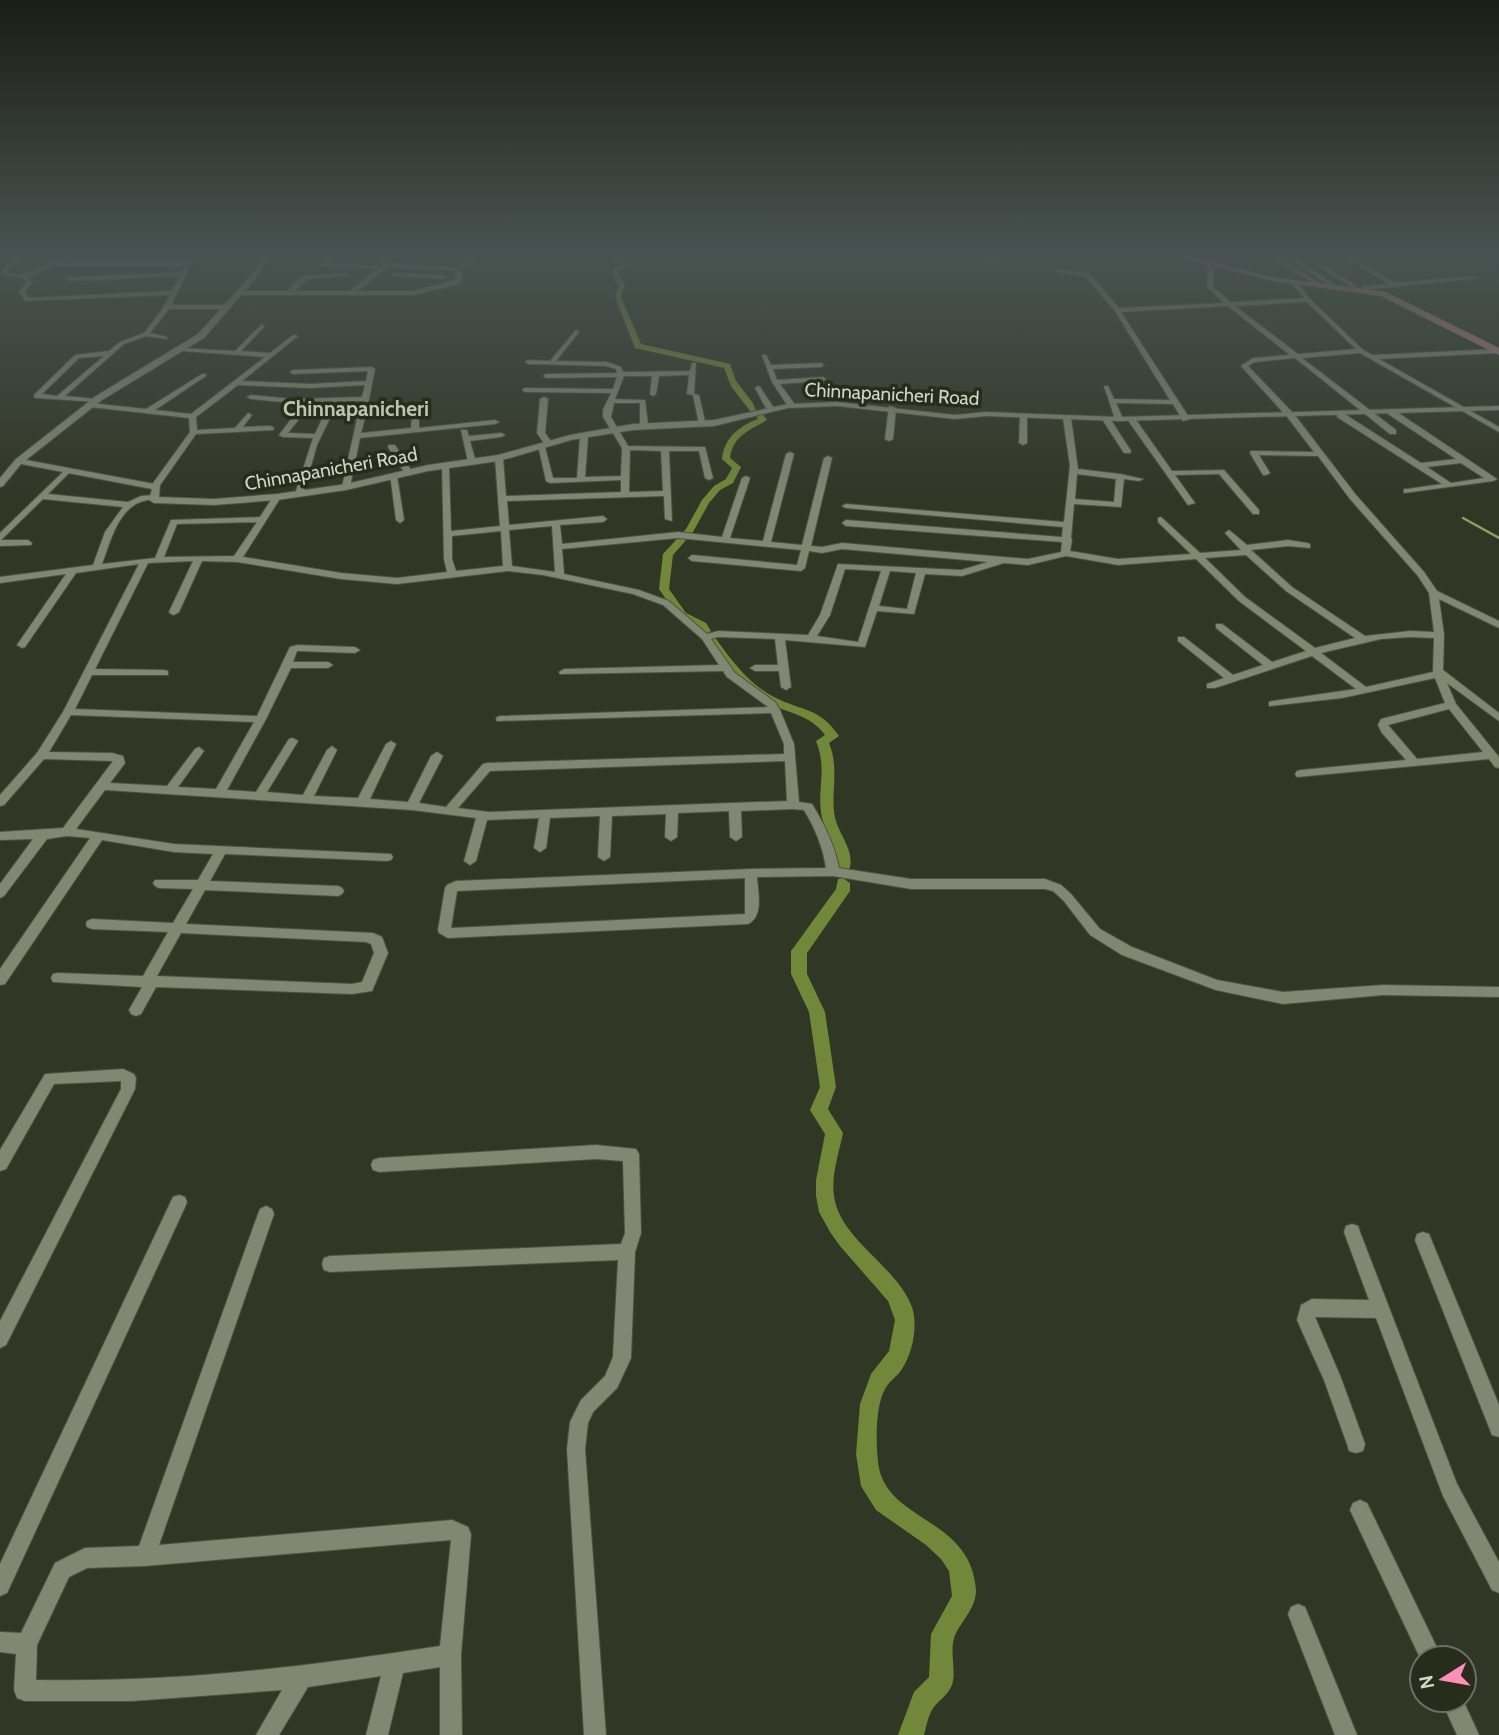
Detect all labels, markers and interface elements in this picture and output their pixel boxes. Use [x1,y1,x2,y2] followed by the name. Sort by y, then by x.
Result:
[804,378,980,410] street label: Chinnapanicheri Road
[283,396,429,421] district label: Chinnapanicheri
[243,442,419,496] street label: Chinnapanicheri Road
[1408,1644,1478,1714] north arrow
[1414,1673,1439,1691] text: N

